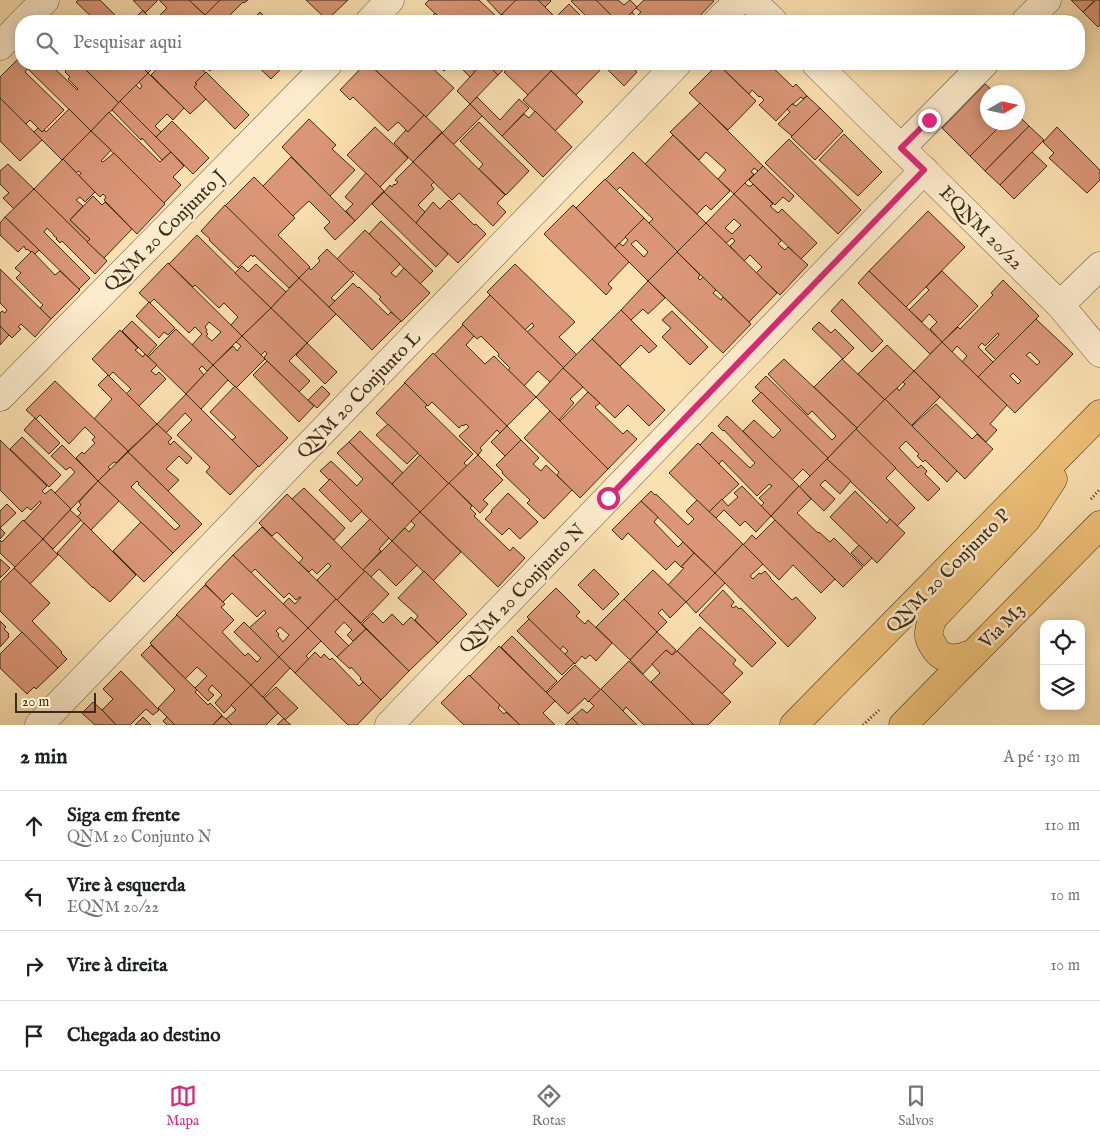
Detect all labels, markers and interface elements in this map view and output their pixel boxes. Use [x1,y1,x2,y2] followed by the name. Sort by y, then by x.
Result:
[15,15,1085,70] search box
[33,29,61,57] icon: search
[73,31,182,55] text: Pesquisar aqui
[980,85,1025,130] north arrow
[918,109,941,132] route end
[99,165,232,298] street label: QNM 20 Conjunto J
[933,181,1028,276] street label: EQNM 20/22
[292,326,427,464] street label: QNM 20 Conjunto L
[597,487,620,510] route start
[881,504,1016,639] street label: QNM 20 Conjunto P
[454,519,591,659] street label: QNM 20 Conjunto N
[974,599,1030,655] street label: Via M3
[1040,620,1085,710] map controls
[1040,620,1085,665] button: locate
[1040,665,1085,710] button: layers
[15,690,96,713] scale bar
[22,693,49,711] text: 20 m
[20,744,67,771] text: 2 min
[1004,748,1080,768] text: A pé · 130 m
[67,804,180,828] text: Siga em frente
[20,812,48,840] icon: ahead
[1044,816,1080,836] text: 110 m
[67,828,212,848] text: QNM 20 Conjunto N
[67,874,185,898] text: Vire à esquerda
[20,882,48,910] icon: left
[1050,886,1080,906] text: 10 m
[67,898,159,918] text: EQNM 20/22
[20,952,48,980] icon: right
[67,954,167,978] text: Vire à direita
[1050,956,1080,976] text: 10 m
[20,1022,48,1050] icon: arrive
[67,1024,220,1048] text: Chegada ao destino
[166,1082,199,1130] tab: Mapa
[532,1082,566,1130] tab: Rotas
[898,1082,934,1130] tab: Salvos

